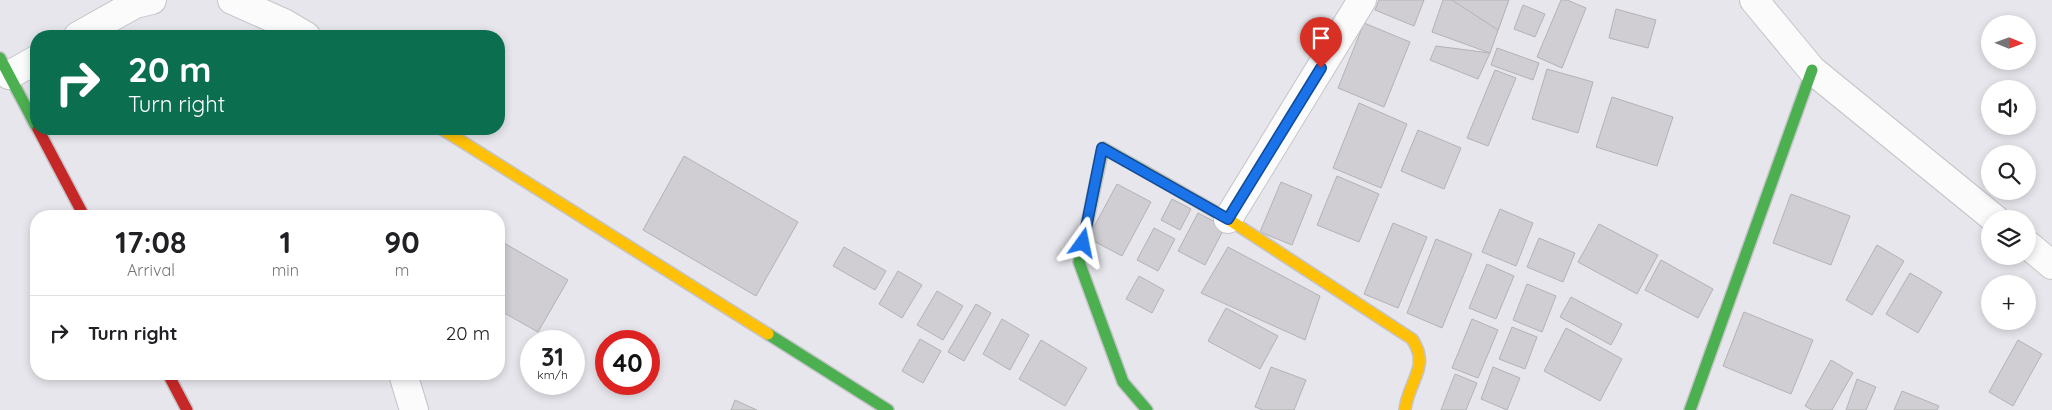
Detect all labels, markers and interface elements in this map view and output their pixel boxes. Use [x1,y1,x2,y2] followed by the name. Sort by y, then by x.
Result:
[1981,15,2036,70] north arrow
[1981,15,2036,330] map controls
[1300,17,1342,68] pin
[1307,24,1335,52] icon: arrive
[128,47,211,91] text: 20 m
[45,50,110,115] icon: right
[1981,80,2036,135] button: sound
[128,90,225,118] text: Turn right
[1981,145,2036,200] button: search
[1981,210,2036,265] button: layers
[1056,216,1108,268] position arrow
[115,223,186,261] text: 17:08
[280,223,291,261] text: 1
[384,223,420,261] text: 90
[127,260,175,280] text: Arrival
[272,260,299,280] text: min
[395,260,409,280] text: m
[1981,275,2036,330] button: +
[45,319,73,347] icon: right
[88,321,177,345] text: Turn right
[446,321,490,345] text: 20 m
[595,330,660,395] speed limit sign: 40
[541,341,564,372] text: 31
[537,367,568,382] text: km/h

